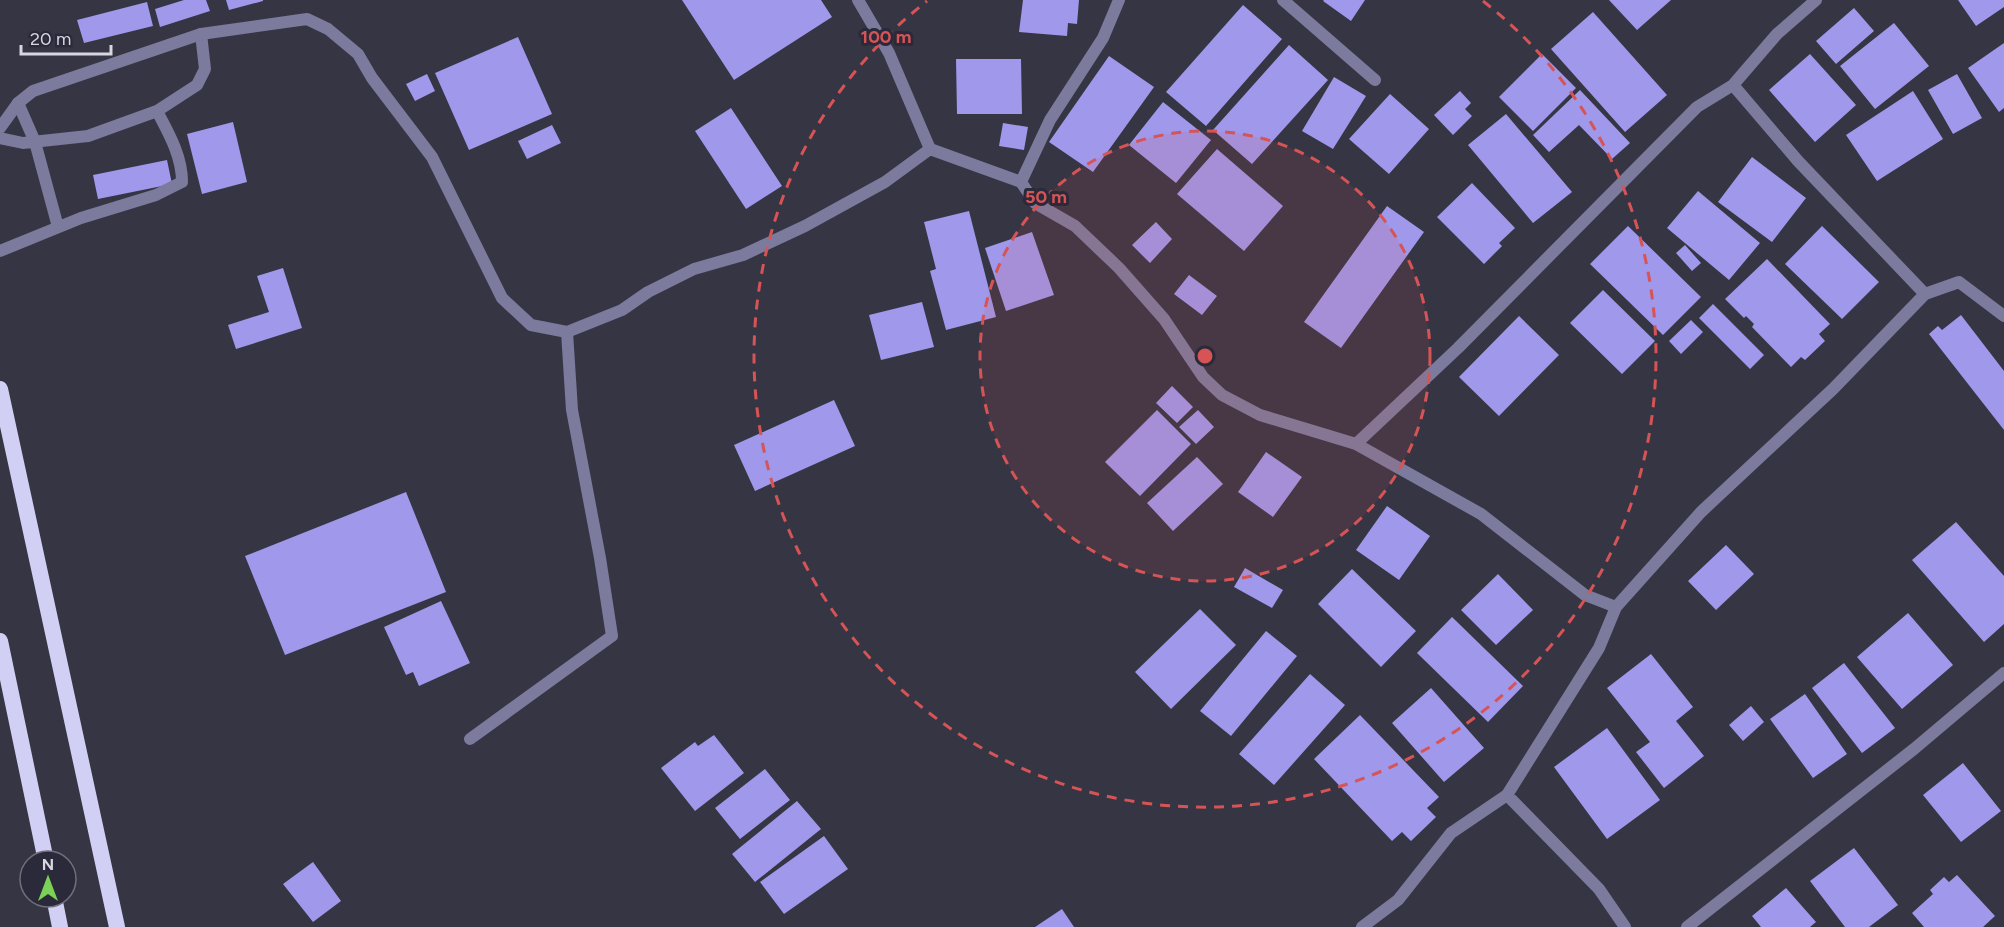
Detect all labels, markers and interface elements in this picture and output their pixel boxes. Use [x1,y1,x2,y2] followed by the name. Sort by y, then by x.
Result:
[21,18,111,56] scale bar
[861,26,911,48] text: 100 m
[30,28,71,50] text: 20 m
[1025,186,1067,208] text: 50 m
[1195,346,1215,366] centre of rings
[18,849,78,909] north arrow
[42,855,54,874] text: N

